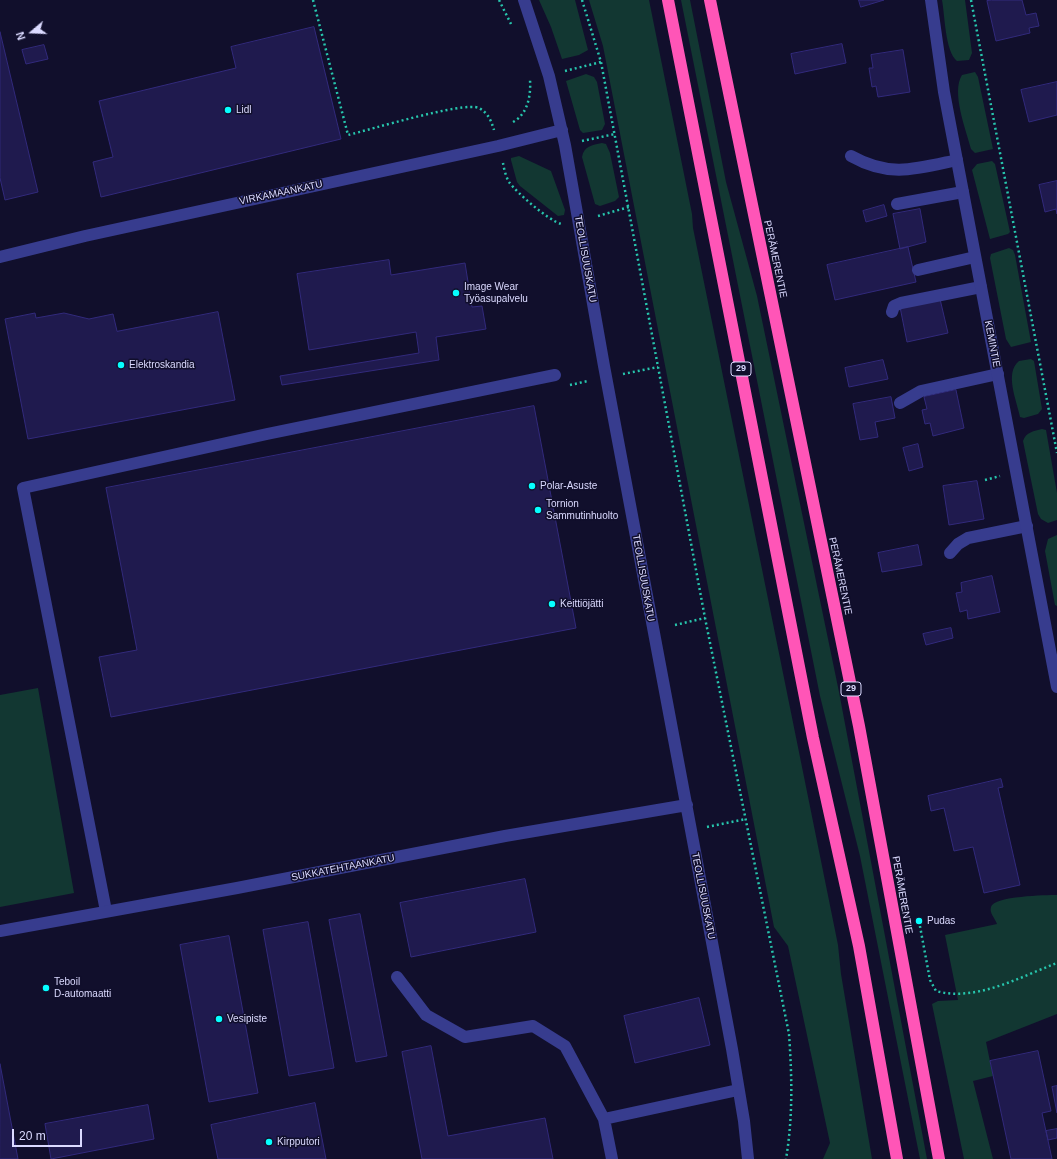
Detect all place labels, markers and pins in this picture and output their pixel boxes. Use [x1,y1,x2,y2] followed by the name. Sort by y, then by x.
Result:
[236,104,252,116] place label: Lidl
[223,105,233,115] marker: Lidl
[464,281,528,304] place label: Image Wear Työasupalvelu
[451,288,461,298] marker: Image Wear Työasupalvelu
[129,359,195,371] place label: Elektroskandia
[116,360,126,370] marker: Elektroskandia
[540,480,597,492] place label: Polar-Asuste
[527,481,537,491] marker: Polar-Asuste
[546,498,618,522] place label: Tornion Sammutinhuolto
[533,505,543,515] marker: Tornion Sammutinhuolto
[560,598,603,610] place label: Keittiöjätti
[547,599,557,609] marker: Keittiöjätti
[927,915,955,927] place label: Pudas
[914,916,924,926] marker: Pudas
[54,976,111,1000] place label: Teboil D-automaatti
[41,983,51,993] marker: Teboil D-automaatti
[227,1013,267,1025] place label: Vesipiste
[214,1014,224,1024] marker: Vesipiste
[277,1136,320,1148] place label: Kirpputori
[264,1137,274,1147] marker: Kirpputori

